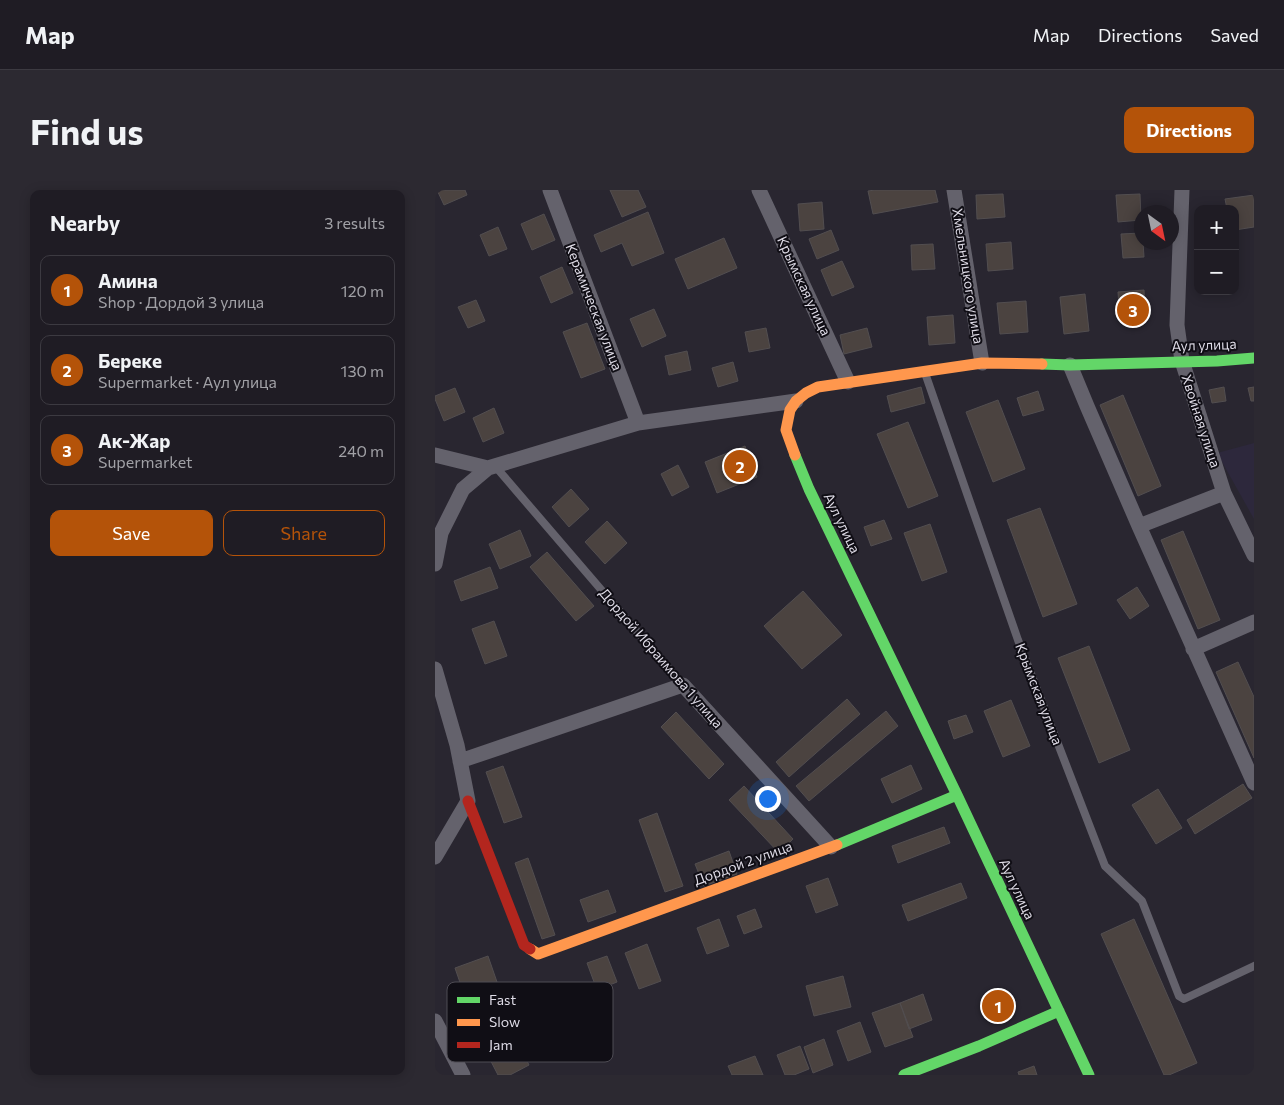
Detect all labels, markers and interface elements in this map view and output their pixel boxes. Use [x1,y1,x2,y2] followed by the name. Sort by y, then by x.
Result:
[25,20,75,49] text: Map
[1033,24,1070,46] text: Map
[1098,24,1182,46] text: Directions
[1210,24,1259,46] text: Saved
[1124,107,1254,153] button: Directions
[30,109,144,152] text: Find us
[1134,205,1179,250] north arrow
[1194,205,1239,295] map controls
[1194,205,1239,250] button: +
[949,207,988,345] street label: Хмельницкого улица
[50,210,120,235] text: Nearby
[324,213,385,232] text: 3 results
[774,233,835,338] street label: Крымская улица
[562,241,627,373] street label: Керамическая улица
[1194,250,1239,295] button: −
[98,269,158,292] text: Амина
[63,281,71,300] text: 1
[341,281,384,300] text: 120 m
[1117,291,1149,329] pin: 3
[98,292,264,311] text: Shop · Дордой 3 улица
[1171,335,1237,354] street label: Аул улица
[98,349,162,372] text: Береке
[62,361,72,380] text: 2
[341,361,384,380] text: 130 m
[98,372,277,391] text: Supermarket · Аул улица
[1178,372,1225,470] street label: Хвойная улица
[98,429,170,452] text: Ак-Жар
[62,441,72,460] text: 3
[338,441,384,460] text: 240 m
[724,447,756,485] pin: 2
[98,452,193,471] text: Supermarket
[821,490,864,556] street label: Аул улица
[50,510,213,556] button: Save
[223,510,385,556] button: Share
[596,584,727,731] street label: Дордой Ибраимова 1 улица
[1012,641,1067,747] street label: Крымская улица
[755,786,781,812] your location
[691,837,794,888] street label: Дордой 2 улица
[996,856,1039,922] street label: Аул улица
[447,982,613,1062] legend
[982,987,1014,1025] pin: 1
[489,991,516,1008] text: Fast
[489,1013,520,1030] text: Slow
[489,1036,513,1053] text: Jam

